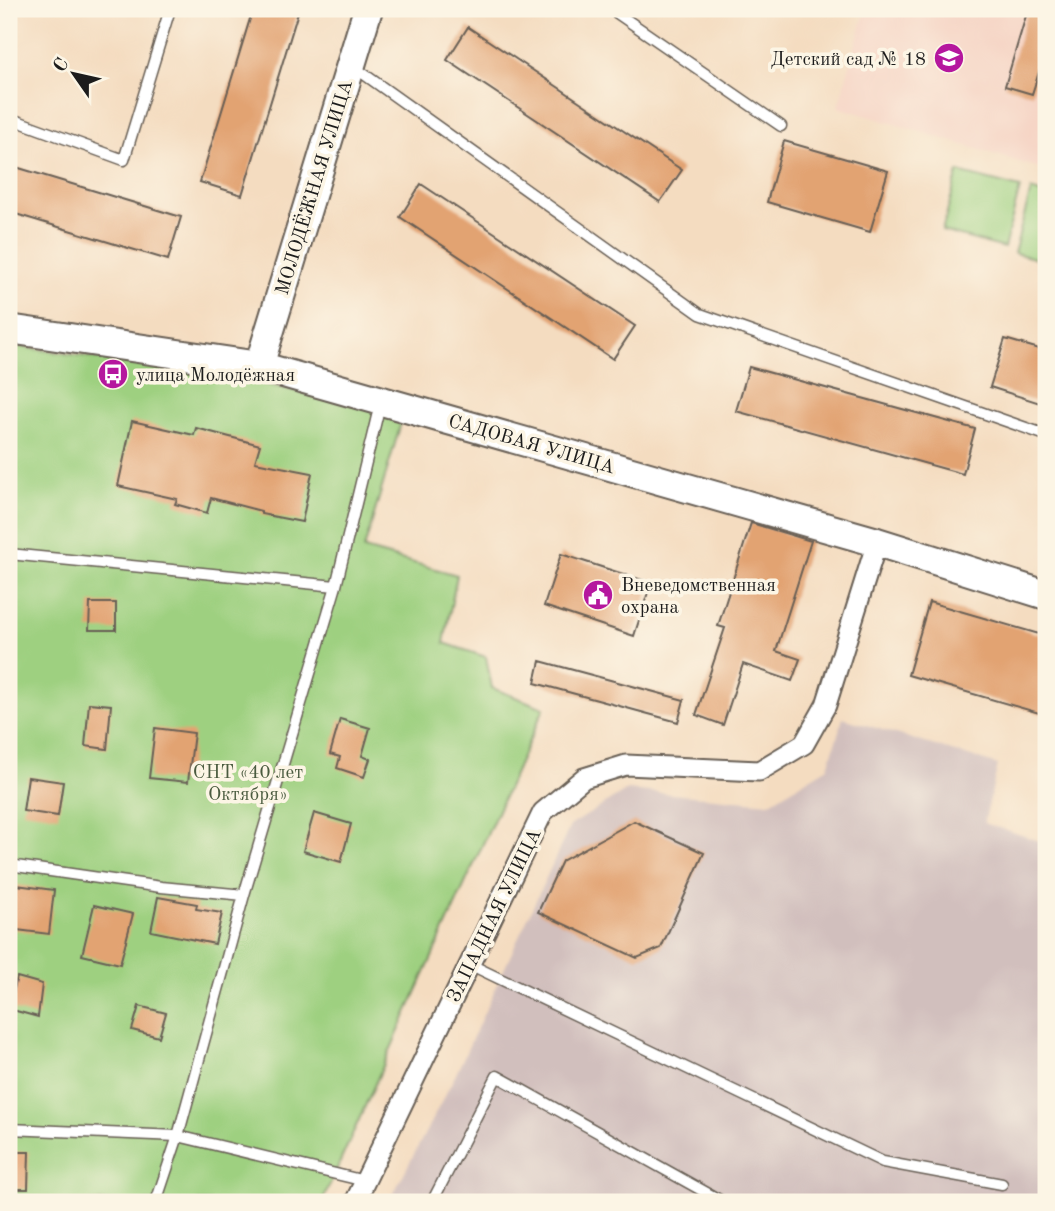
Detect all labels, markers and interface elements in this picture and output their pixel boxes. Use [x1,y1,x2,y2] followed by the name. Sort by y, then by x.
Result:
[38,38,108,108] north arrow
[932,41,966,75] school or university icon: Детский сад № 18
[771,51,926,70] place label: Детский сад № 18
[51,55,73,76] text: С
[271,77,357,297] street label: МОЛОДЁЖНАЯ УЛИЦА
[96,357,130,391] bus stop icon: улица Молодёжная
[136,367,295,386] place label: улица Молодёжная
[446,413,617,478] street label: САДОВАЯ УЛИЦА
[621,577,776,618] place label: Вневедомственная охрана
[581,578,615,612] public building icon: Вневедомственная охрана
[193,764,303,805] park label: СНТ «40 лет Октября»
[445,826,546,1006] street label: ЗАПАДНАЯ УЛИЦА

